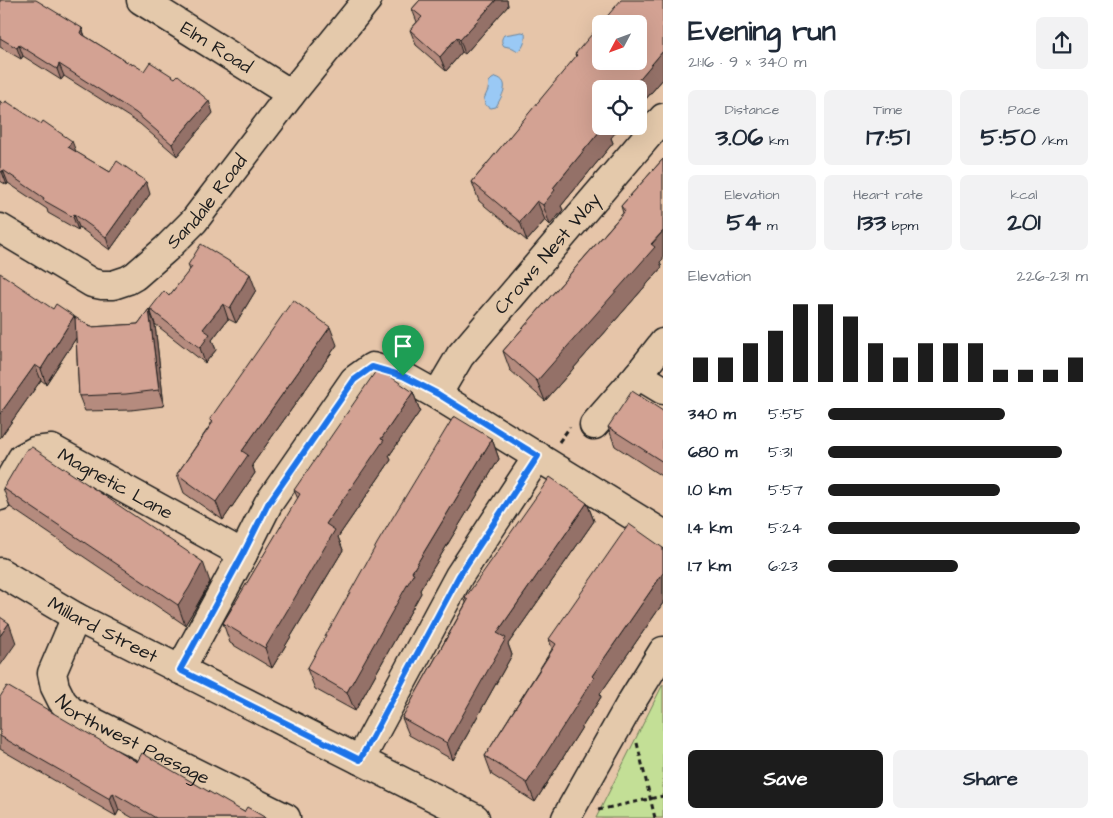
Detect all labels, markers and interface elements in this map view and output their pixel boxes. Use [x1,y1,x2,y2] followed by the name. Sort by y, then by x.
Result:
[688,12,836,51] text: Evening run
[175,14,258,80] street label: Elm Road
[592,15,648,70] north arrow
[592,15,647,135] map controls
[1036,17,1088,69] button: share
[688,51,806,73] text: 21:16 · 9 × 340 m
[592,80,647,135] button: locate
[725,100,779,120] text: Distance
[873,100,903,120] text: Time
[1008,100,1040,120] text: Pace
[716,120,763,155] text: 3.06
[866,120,910,155] text: 17:51
[981,120,1036,155] text: 5:50
[763,131,788,151] text: km
[1036,131,1067,151] text: /km
[160,148,254,255] street label: Sandale Road
[724,185,780,205] text: Elevation
[853,185,923,205] text: Heart rate
[1011,185,1037,205] text: kcal
[488,186,608,320] street label: Crows Nest Way
[726,205,761,240] text: 54
[858,205,886,240] text: 133
[1007,205,1041,240] text: 201
[761,216,778,236] text: m
[886,216,918,236] text: bpm
[688,265,751,287] text: Elevation
[1016,265,1088,287] text: 226–231 m
[382,325,424,376] pin
[389,332,417,360] icon: arrive
[688,403,736,425] text: 340 m
[768,403,805,425] text: 5:55
[53,441,178,526] street label: Magnetic Lane
[688,441,737,463] text: 680 m
[768,441,792,463] text: 5:31
[688,479,731,501] text: 1.0 km
[768,479,803,501] text: 5:57
[688,517,732,539] text: 1.4 km
[768,517,802,539] text: 5:24
[688,555,731,577] text: 1.7 km
[768,555,798,577] text: 6:23
[43,590,163,670] street label: Millard Street
[49,689,214,791] street label: Northwest Passage
[688,750,883,808] button: Save
[893,750,1088,808] button: Share

